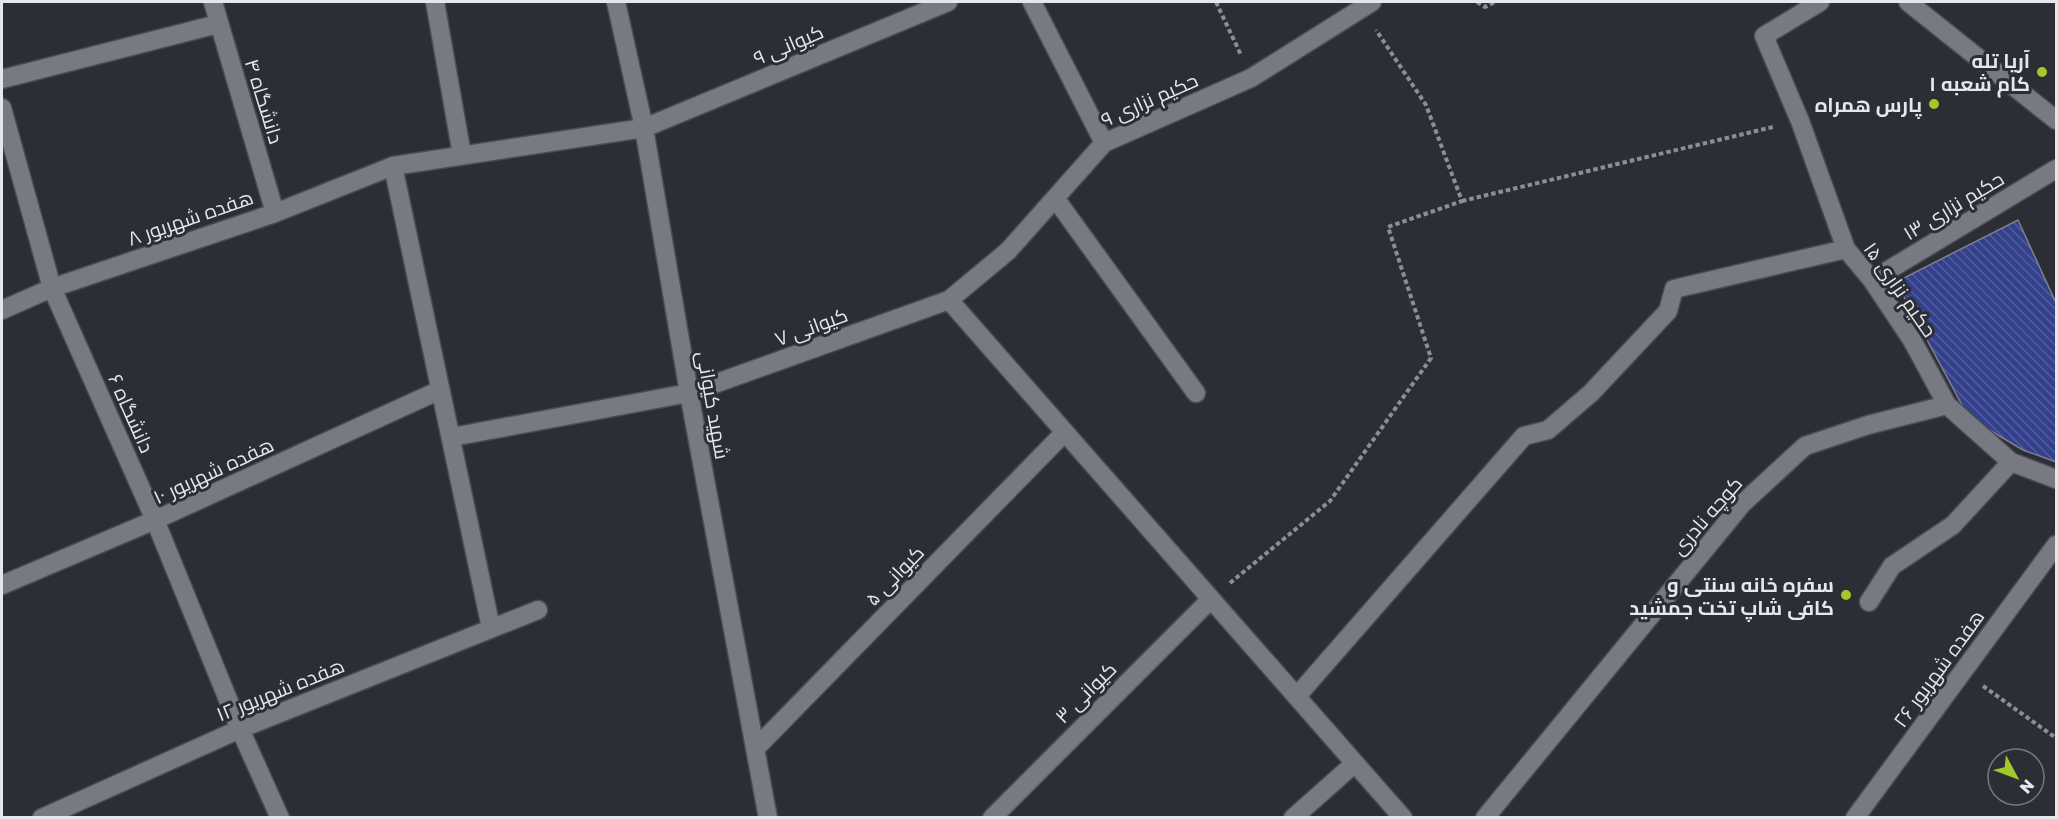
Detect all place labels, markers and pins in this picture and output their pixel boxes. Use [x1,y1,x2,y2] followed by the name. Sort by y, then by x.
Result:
[1929,48,2031,98] place label: آریا تله کام شعبه ۱
[2035,65,2049,79] marker: آریا تله کام شعبه ۱
[1815,92,1922,119] place label: پارس همراه
[1927,97,1941,111] marker: پارس همراه
[1629,572,1834,622] place label: سفره خانه سنتی و کافی شاپ تخت جمشید
[1839,588,1853,602] marker: سفره خانه سنتی و کافی شاپ تخت جمشید

